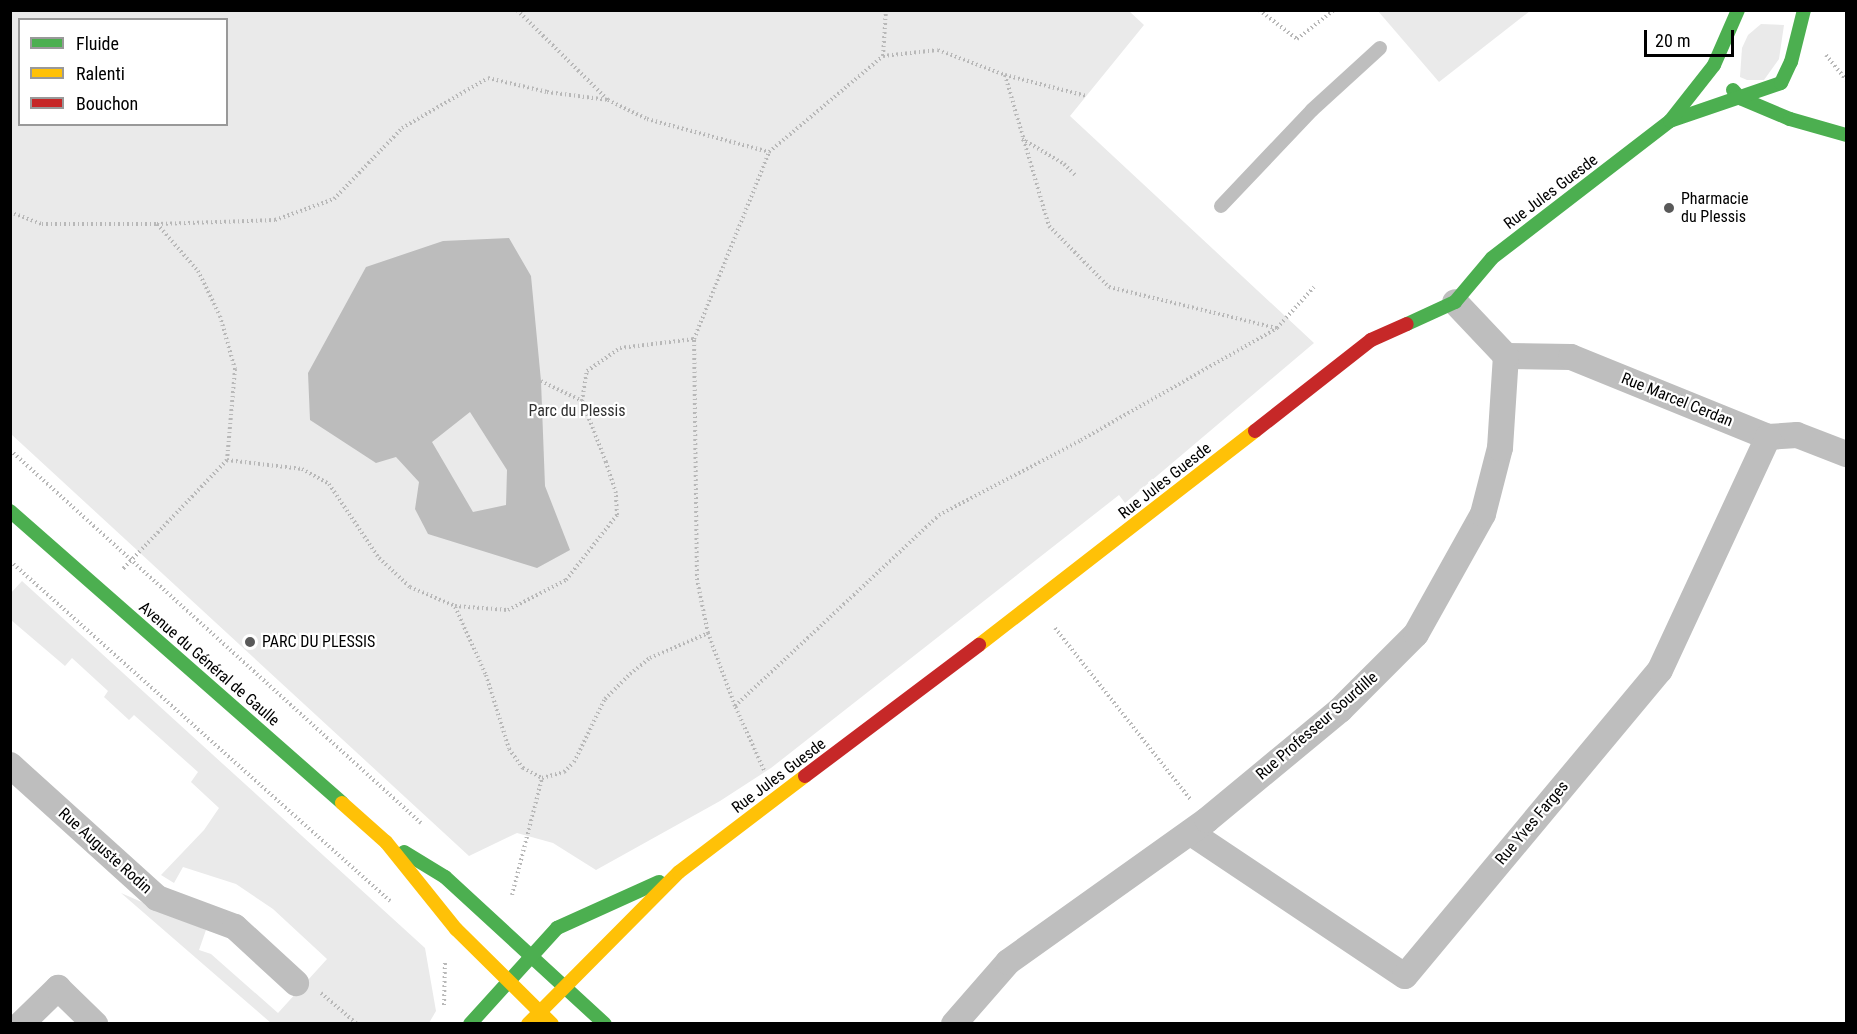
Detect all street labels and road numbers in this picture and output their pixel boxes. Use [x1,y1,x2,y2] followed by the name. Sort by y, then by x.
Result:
[1500,151,1602,233] street label: Rue Jules Guesde
[1618,369,1736,431] street label: Rue Marcel Cerdan
[1115,439,1215,523] street label: Rue Jules Guesde
[135,598,283,730] street label: Avenue du Général de Gaulle
[1252,668,1382,784] street label: Rue Professeur Sourdille
[728,735,830,817] street label: Rue Jules Guesde
[1491,777,1573,869] street label: Rue Yves Farges
[54,804,156,898] street label: Rue Auguste Rodin

